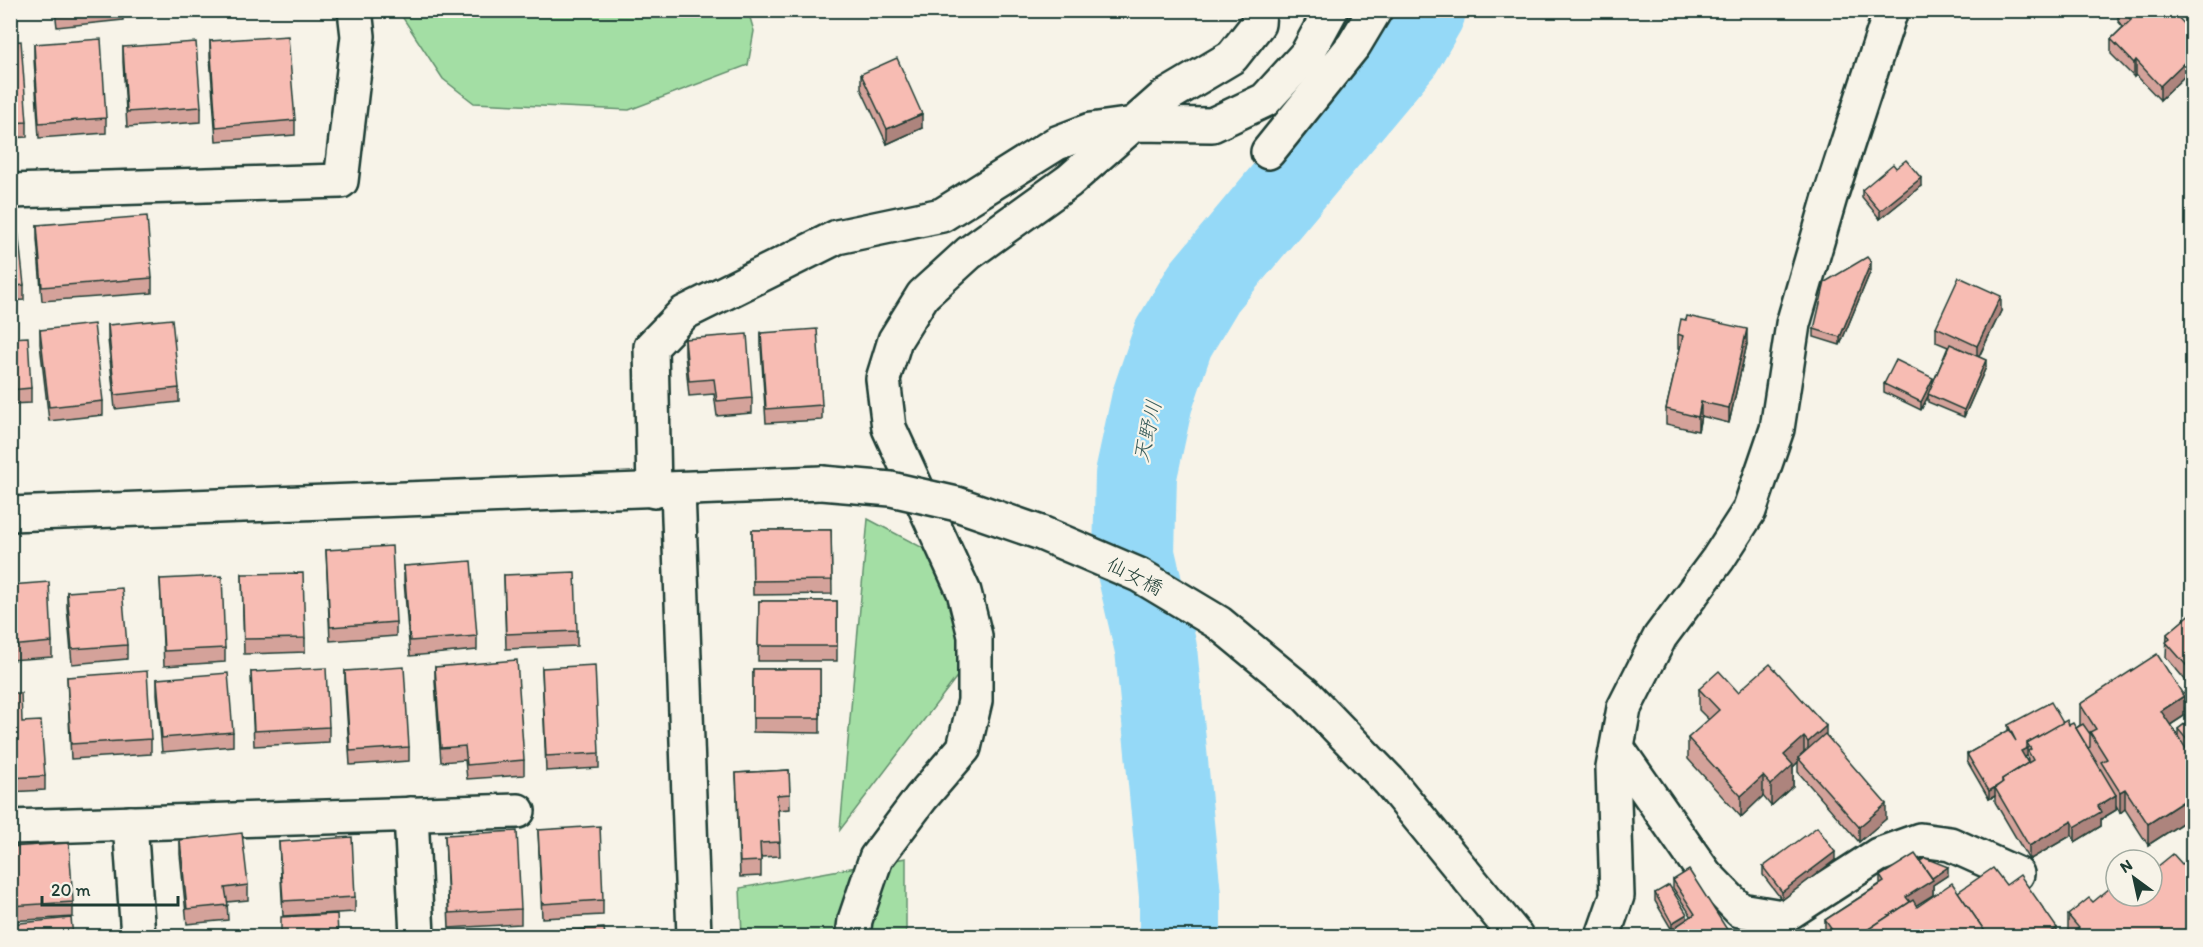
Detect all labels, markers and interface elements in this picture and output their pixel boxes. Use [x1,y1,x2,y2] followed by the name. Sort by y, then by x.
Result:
[1128,397,1166,465] water label: 天野川
[1103,552,1167,600] street label: 仙女橋
[2104,848,2164,908] north arrow
[2116,855,2136,877] text: N
[42,869,178,907] scale bar
[51,879,91,901] text: 20 m

